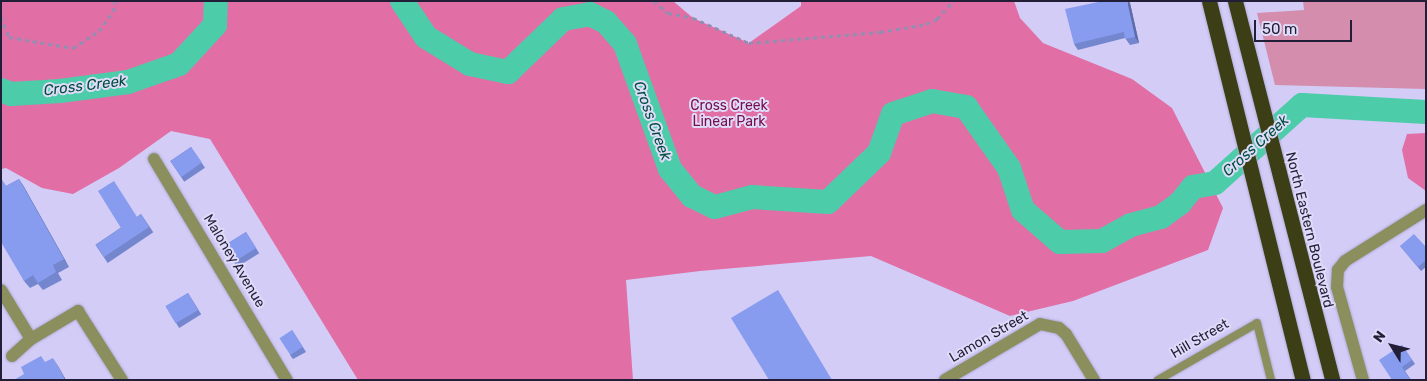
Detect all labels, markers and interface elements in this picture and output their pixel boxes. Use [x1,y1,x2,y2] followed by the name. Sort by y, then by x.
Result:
[1257,10,1354,42] scale bar
[1262,20,1297,38] text: 50 m
[43,72,127,100] water label: Cross Creek
[629,79,675,163] water label: Cross Creek
[690,98,768,130] park label: Cross Creek Linear Park
[1219,111,1293,181] water label: Cross Creek
[1282,150,1336,310] street label: North Eastern Boulevard
[199,211,269,311] street label: Maloney Avenue
[946,308,1032,366] street label: Lamon Street
[1168,316,1232,362] street label: Hill Street
[1367,321,1417,371] north arrow
[1370,328,1389,346] text: N

